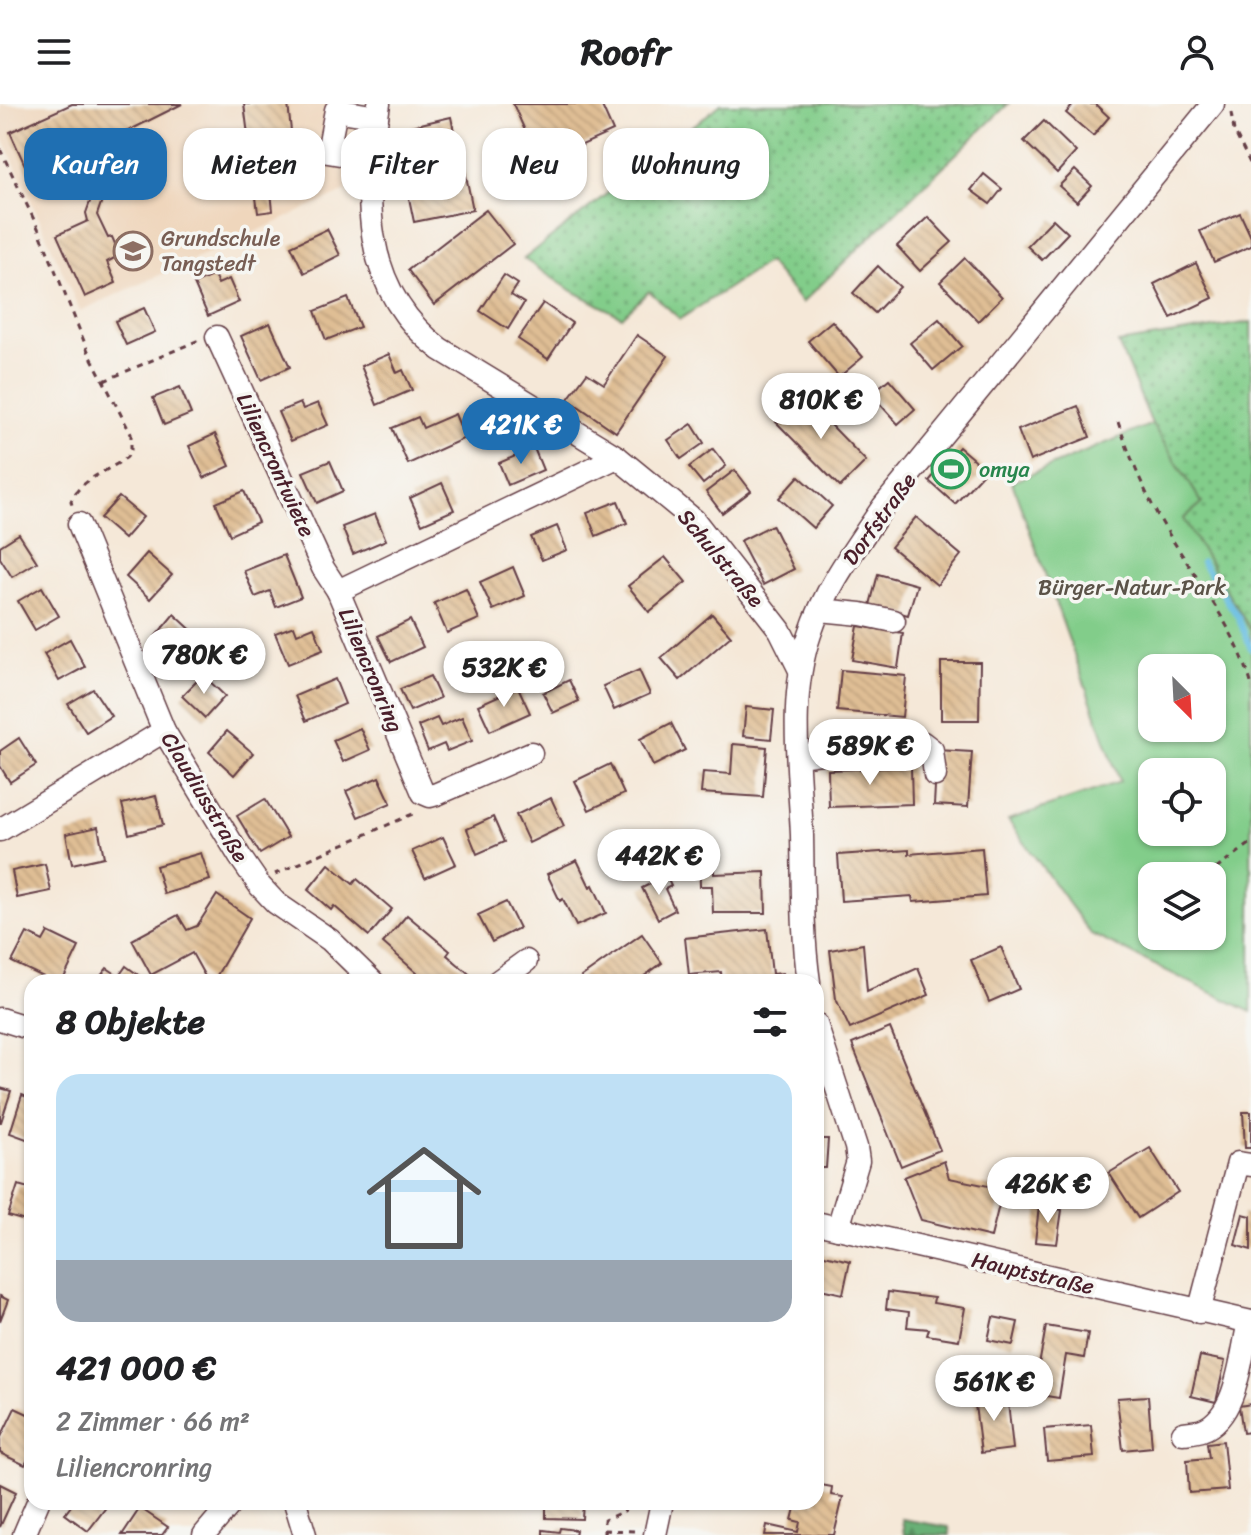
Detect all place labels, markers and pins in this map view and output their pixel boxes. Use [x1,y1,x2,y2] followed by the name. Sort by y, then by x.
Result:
[161,219,281,283] place label: Grundschule Tangstedt
[112,230,154,272] school or university icon: Grundschule Tangstedt
[756,373,886,441] pin: 810K €
[456,398,586,466] pin: 421K €
[930,448,972,490] sports icon: omya
[979,450,1030,489] place label: omya
[139,628,269,696] pin: 780K €
[439,641,569,709] pin: 532K €
[805,719,935,787] pin: 589K €
[594,829,724,897] pin: 442K €
[983,1157,1113,1225] pin: 426K €
[929,1355,1059,1423] pin: 561K €

